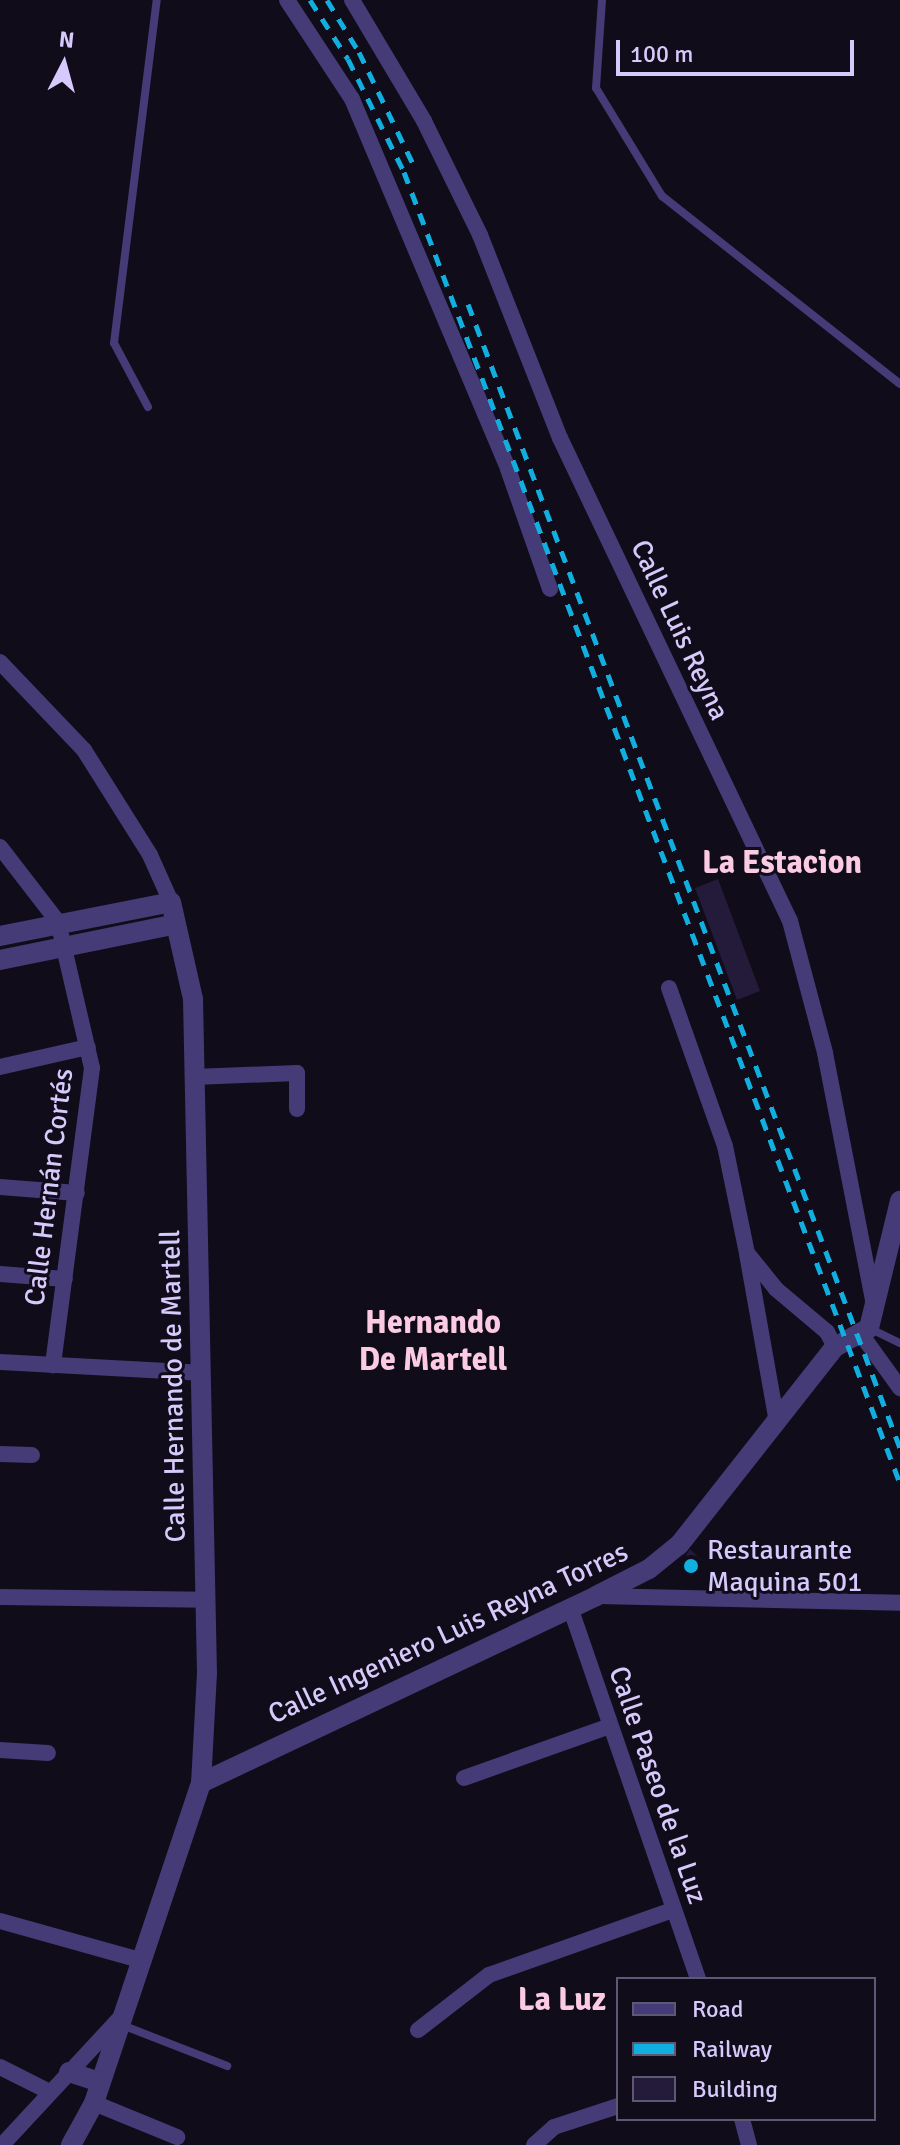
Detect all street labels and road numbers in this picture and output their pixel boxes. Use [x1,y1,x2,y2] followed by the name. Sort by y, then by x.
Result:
[624,535,736,725] street label: Calle Luis Reyna
[18,1066,80,1308] street label: Calle Hernán Cortés
[153,1229,193,1543] street label: Calle Hernando de Martell
[263,1535,633,1731] street label: Calle Ingeniero Luis Reyna Torres
[602,1662,714,1908] street label: Calle Paseo de la Luz

